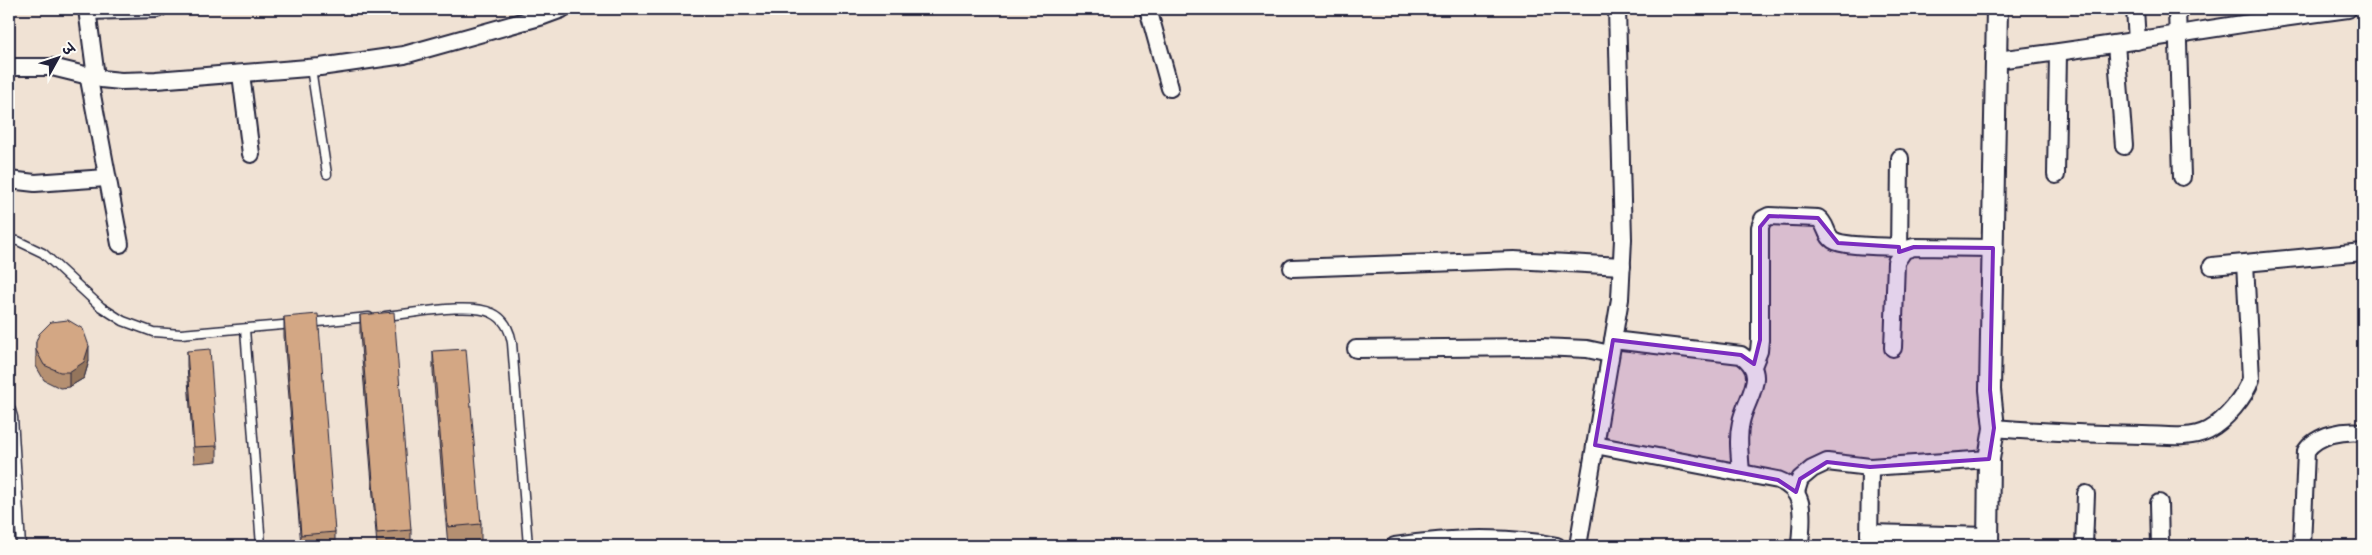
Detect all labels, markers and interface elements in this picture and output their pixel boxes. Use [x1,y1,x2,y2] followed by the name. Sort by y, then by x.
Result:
[32,32,82,82] north arrow
[57,39,79,60] text: उ

